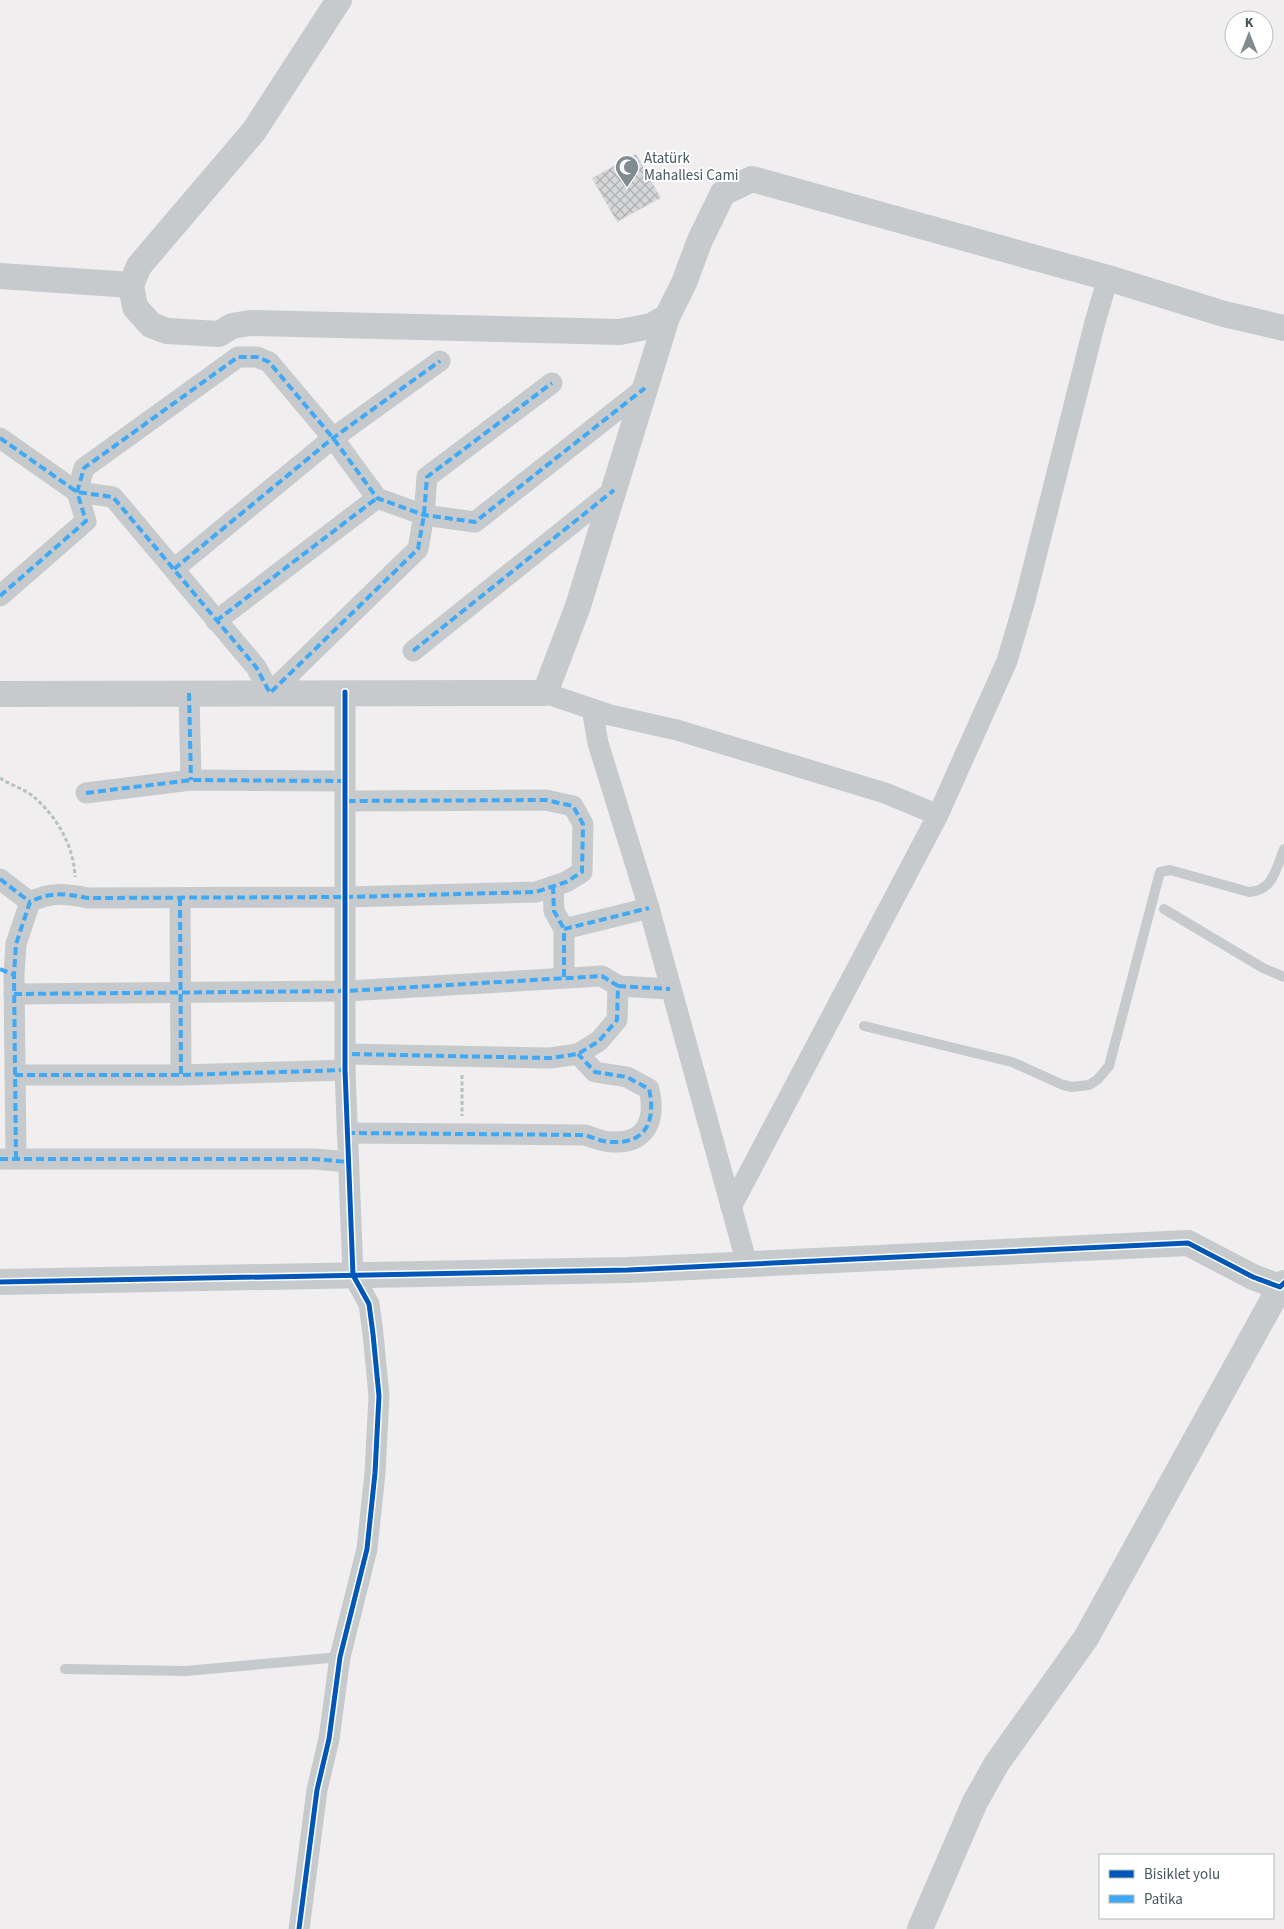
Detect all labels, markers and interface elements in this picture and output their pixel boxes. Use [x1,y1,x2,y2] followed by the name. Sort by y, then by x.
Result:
[1224,10,1274,60] north arrow
[1245,13,1254,33] text: K
[644,148,739,186] place label: Atatürk Mahallesi Cami
[614,154,640,188] mosque icon: Atatürk Mahallesi Cami
[1099,1854,1274,1919] legend
[1144,1864,1220,1885] text: Bisiklet yolu
[1144,1889,1183,1910] text: Patika

